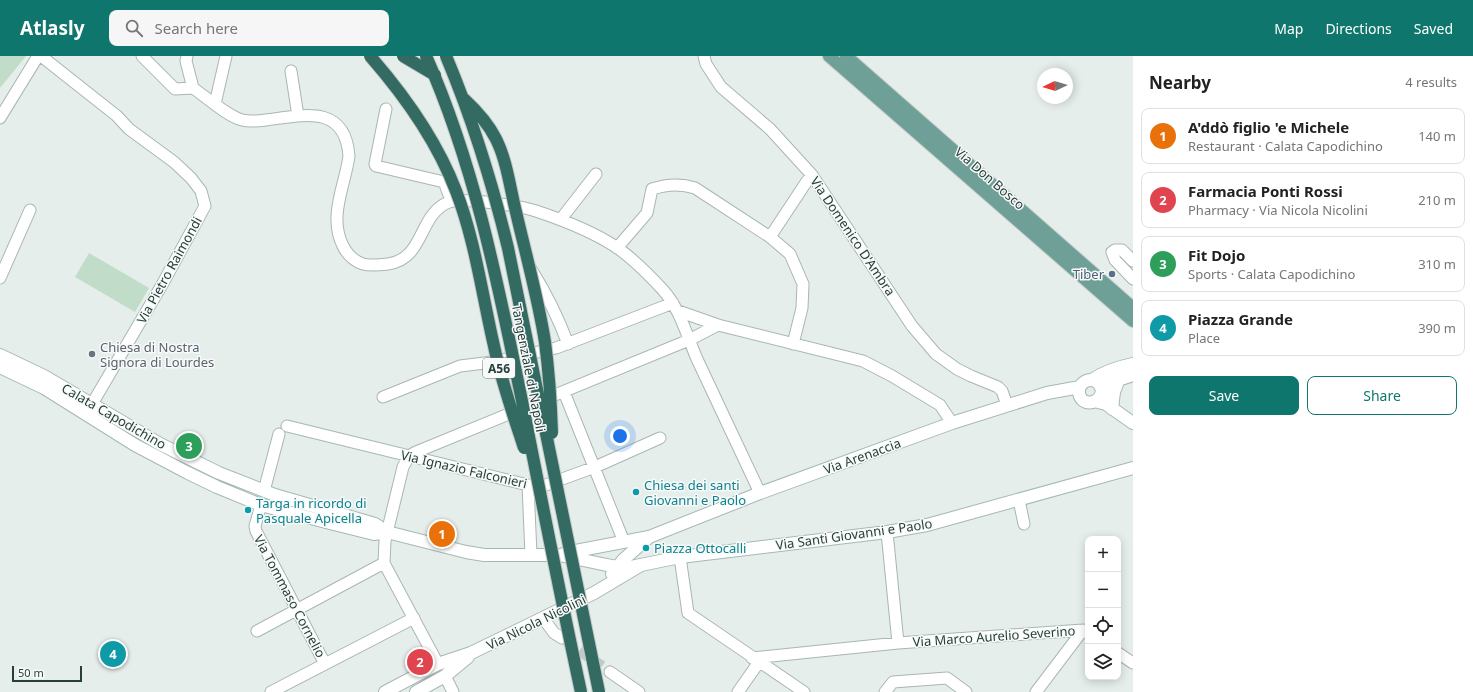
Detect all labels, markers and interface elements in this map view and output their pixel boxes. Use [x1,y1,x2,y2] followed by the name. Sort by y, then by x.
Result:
[109,10,389,46] search box
[20,15,85,41] text: Atlasly
[123,17,145,39] icon: search
[155,18,238,38] text: Search here
[1274,19,1303,38] text: Map
[1325,19,1392,38] text: Directions
[1414,19,1453,38] text: Saved
[1037,68,1073,104] north arrow
[1149,71,1211,94] text: Nearby
[1405,73,1457,91] text: 4 results
[1188,117,1349,137] text: A'ddò figlio 'e Michele
[1159,127,1167,145] text: 1
[1418,127,1456,145] text: 140 m
[1188,137,1383,155] text: Restaurant · Calata Capodichino
[951,143,1029,213] street label: Via Don Bosco
[806,173,900,299] street label: Via Domenico D'Ambra
[1188,181,1343,201] text: Farmacia Ponti Rossi
[1159,191,1167,209] text: 2
[1418,191,1456,209] text: 210 m
[1188,201,1368,219] text: Pharmacy · Via Nicola Nicolini
[132,213,206,327] street label: Via Pietro Raimondi
[1188,245,1245,265] text: Fit Dojo
[1159,255,1167,273] text: 3
[1418,255,1456,273] text: 310 m
[1073,265,1105,283] place label: Tiber
[1188,265,1355,283] text: Sports · Calata Capodichino
[1107,269,1117,279] marker: Tiber
[508,302,550,434] street label: Tangenziale di Napoli
[1188,309,1293,329] text: Piazza Grande
[1159,319,1167,337] text: 4
[1418,319,1456,337] text: 390 m
[1188,329,1220,347] text: Place
[100,338,214,371] place label: Chiesa di Nostra Signora di Lourdes
[87,349,97,359] marker: Chiesa di Nostra Signora di Lourdes
[483,358,515,378] road number: A56
[1149,376,1299,415] button: Save
[1307,376,1457,415] button: Share
[58,379,170,453] street label: Calata Capodichino
[610,426,630,446] your location
[176,431,202,461] pin: 3
[821,434,903,478] street label: Via Arenaccia
[399,446,529,492] street label: Via Ignazio Falconieri
[644,476,746,509] place label: Chiesa dei santi Giovanni e Paolo
[631,487,641,497] marker: Chiesa dei santi Giovanni e Paolo
[256,494,367,527] place label: Targa in ricordo di Pasquale Apicella
[243,505,253,515] marker: Targa in ricordo di Pasquale Apicella
[775,514,934,554] street label: Via Santi Giovanni e Paolo
[429,519,455,549] pin: 1
[250,532,330,661] street label: Via Tommaso Cornelio
[1085,536,1121,680] map controls
[1085,536,1121,572] button: +
[654,539,746,557] place label: Piazza Ottocalli
[641,543,651,553] marker: Piazza Ottocalli
[1085,572,1121,608] button: −
[483,590,589,654] street label: Via Nicola Nicolini
[1085,608,1121,644] button: locate
[912,621,1076,651] street label: Via Marco Aurelio Severino
[100,639,126,669] pin: 4
[1085,644,1121,680] button: layers
[407,647,433,677] pin: 2
[12,664,82,683] scale bar
[18,665,44,680] text: 50 m

